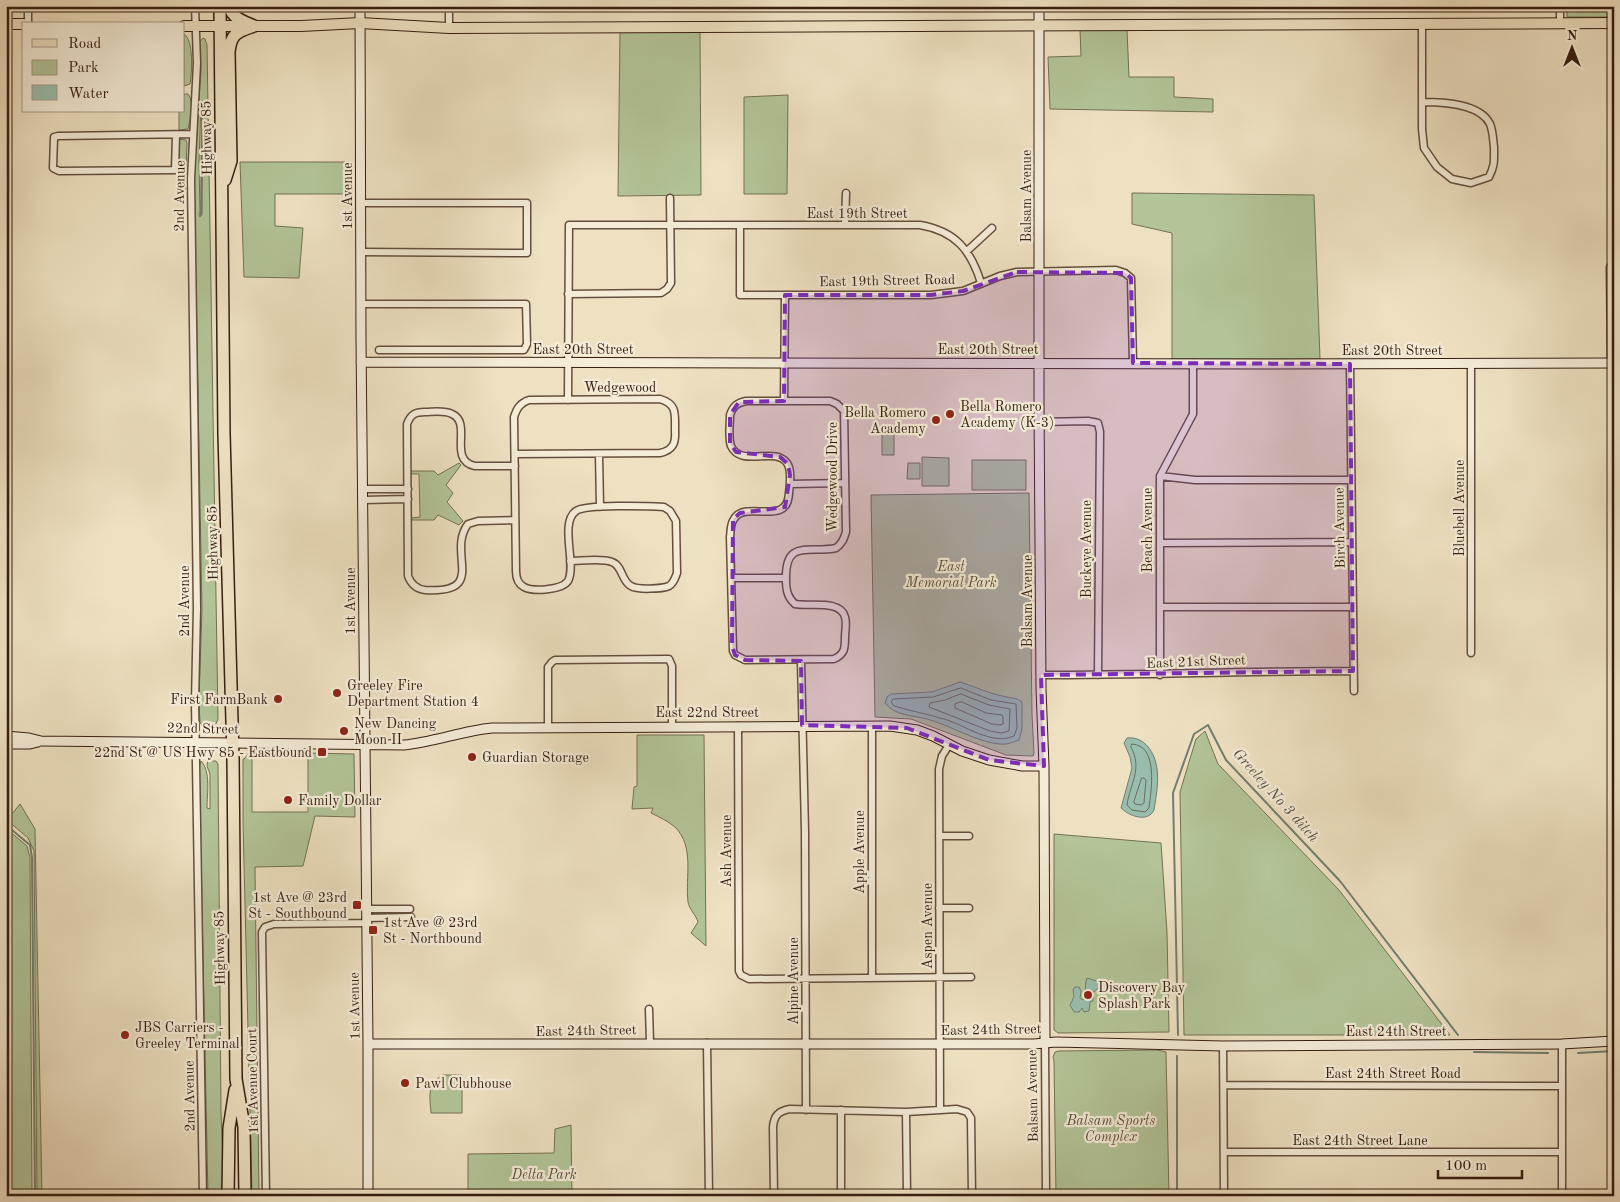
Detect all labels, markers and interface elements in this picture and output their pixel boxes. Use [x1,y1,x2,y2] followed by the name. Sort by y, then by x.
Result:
[22,22,185,112] legend
[1548,22,1598,72] north arrow
[1567,29,1578,43] text: N
[68,37,102,52] text: Road
[68,61,99,76] text: Park
[68,87,109,102] text: Water
[199,101,215,175] street label: Highway 85
[1020,150,1034,242] street label: Balsam Avenue
[172,160,188,232] street label: 2nd Avenue
[341,162,355,230] street label: 1st Avenue
[806,207,908,221] street label: East 19th Street
[819,273,955,289] street label: East 19th Street Road
[532,343,634,357] street label: East 20th Street
[937,343,1039,357] street label: East 20th Street
[1341,344,1443,358] street label: East 20th Street
[584,381,656,395] street label: Wedgewood
[960,400,1054,430] place label: Bella Romero Academy (K-3)
[844,406,927,436] place label: Bella Romero Academy
[944,408,956,420] marker: Bella Romero Academy (K-3)
[930,414,942,426] marker: Bella Romero Academy
[826,422,840,532] street label: Wedgewood Drive
[1453,460,1467,556] street label: Bluebell Avenue
[1141,487,1155,573] street label: Beach Avenue
[1332,487,1348,569] street label: Birch Avenue
[1080,500,1094,598] street label: Buckeye Avenue
[205,506,221,580] street label: Highway 85
[1021,555,1035,647] street label: Balsam Avenue
[904,560,997,590] park label: East Memorial Park
[178,565,192,637] street label: 2nd Avenue
[344,567,358,635] street label: 1st Avenue
[1146,653,1246,671] street label: East 21st Street
[347,679,479,709] place label: Greeley Fire Department Station 4
[331,687,343,699] marker: Greeley Fire Department Station 4
[170,693,268,707] place label: First FarmBank
[272,693,284,705] marker: First FarmBank
[655,706,759,720] street label: East 22nd Street
[354,717,437,747] place label: New Dancing Moon II
[167,721,239,737] street label: 22nd Street
[338,725,350,737] marker: New Dancing Moon II
[94,746,312,760] place label: 22nd St @ US Hwy 85 - Eastbound
[316,746,328,758] marker: 22nd St @ US Hwy 85 - Eastbound
[1229,746,1321,846] water label: Greeley No 3 ditch
[466,751,478,763] marker: Guardian Storage
[482,751,589,765] place label: Guardian Storage
[282,794,294,806] marker: Family Dollar
[298,794,382,808] place label: Family Dollar
[853,810,867,894] street label: Apple Avenue
[720,815,734,887] street label: Ash Avenue
[921,883,935,969] street label: Aspen Avenue
[248,891,347,921] place label: 1st Ave @ 23rd St - Southbound
[351,899,363,911] marker: 1st Ave @ 23rd St - Southbound
[212,911,228,985] street label: Highway 85
[383,916,482,946] place label: 1st Ave @ 23rd St - Northbound
[367,924,379,936] marker: 1st Ave @ 23rd St - Northbound
[787,937,801,1025] street label: Alpine Avenue
[347,972,363,1040] street label: 1st Avenue
[1098,981,1186,1011] place label: Discovery Bay Splash Park
[1082,989,1094,1001] marker: Discovery Bay Splash Park
[135,1021,240,1051] place label: JBS Carriers - Greeley Terminal
[940,1022,1042,1038] street label: East 24th Street
[535,1023,637,1039] street label: East 24th Street
[1345,1025,1447,1039] street label: East 24th Street
[245,1028,261,1134] street label: 1st Avenue Court
[119,1029,131,1041] marker: JBS Carriers - Greeley Terminal
[1025,1049,1041,1143] street label: Balsam Avenue
[182,1060,198,1132] street label: 2nd Avenue
[1325,1067,1461,1081] street label: East 24th Street Road
[399,1077,411,1089] marker: Pawl Clubhouse
[415,1077,511,1091] place label: Pawl Clubhouse
[1066,1114,1156,1145] park label: Balsam Sports Complex
[1292,1134,1428,1148] street label: East 24th Street Lane
[1438,1147,1521,1179] scale bar
[1445,1159,1487,1174] text: 100 m
[510,1168,577,1182] park label: Delta Park

